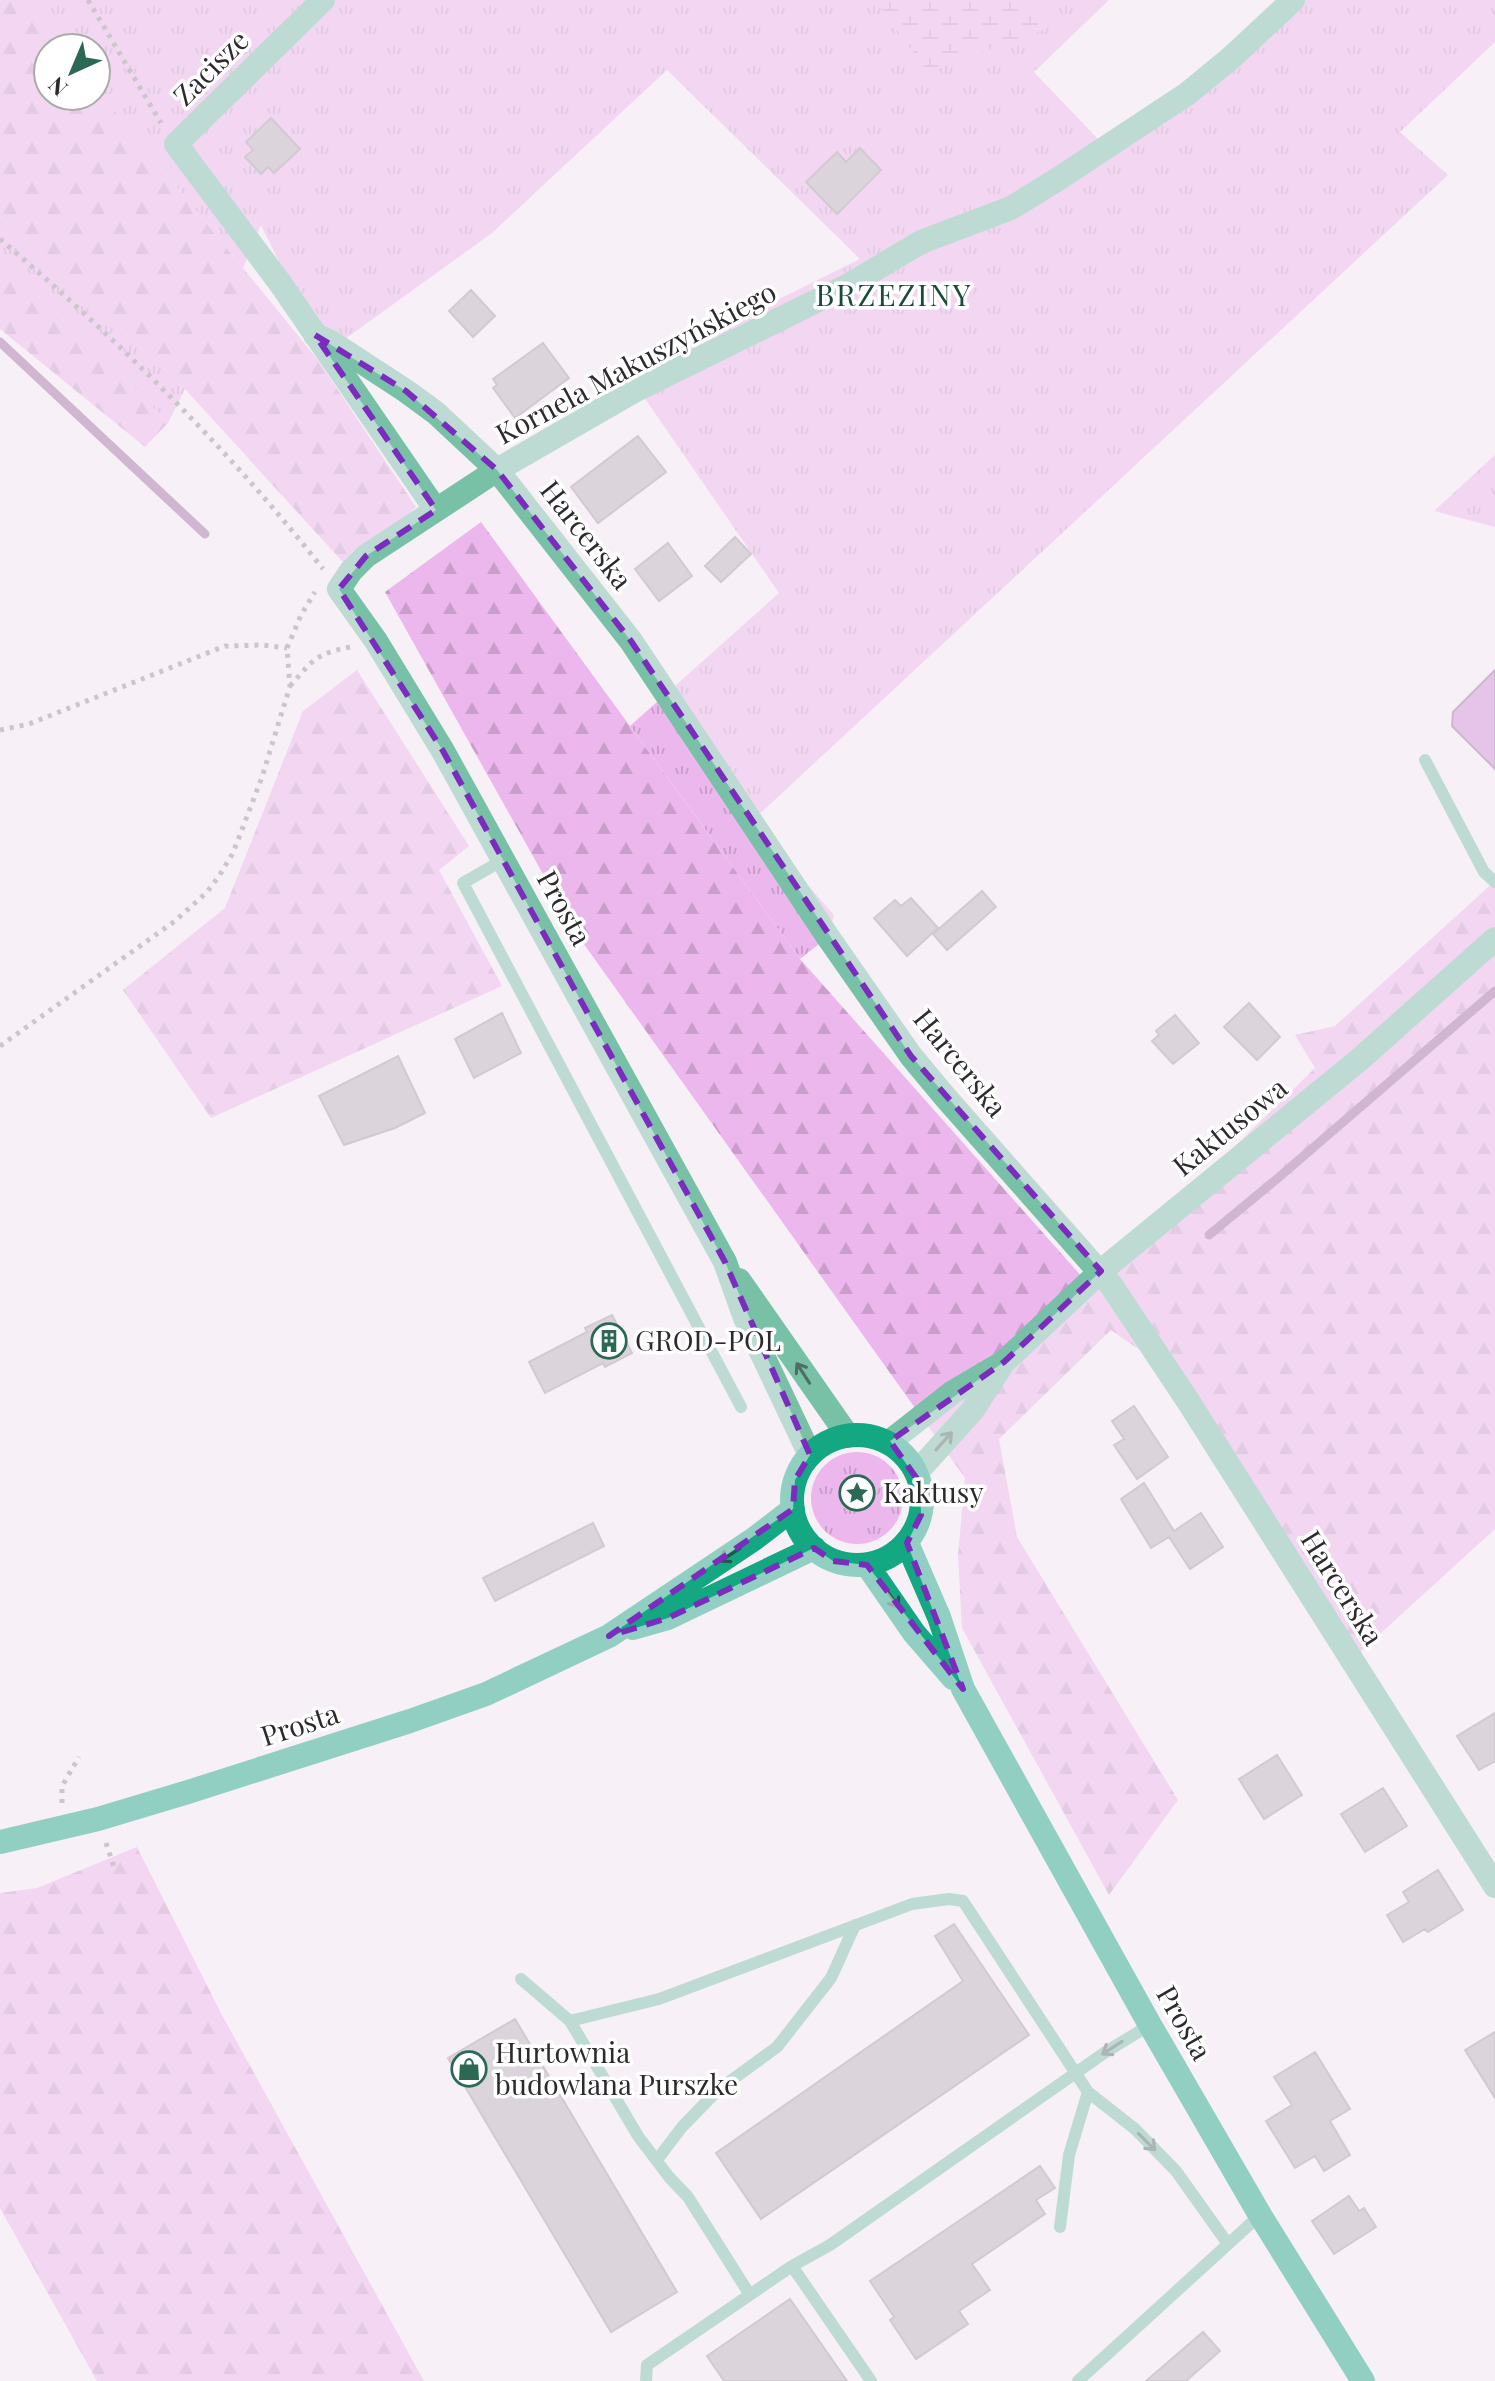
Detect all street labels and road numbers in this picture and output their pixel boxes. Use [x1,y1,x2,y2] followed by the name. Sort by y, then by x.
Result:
[164,21,256,113] street label: Zacisze
[489,272,782,451] street label: Kornela Makuszyńskiego
[533,472,641,596] street label: Harcerska
[530,863,601,951] street label: Prosta
[906,1000,1016,1124] street label: Harcerska
[1164,1068,1294,1183] street label: Kaktusowa
[1293,1523,1393,1652] street label: Harcerska
[256,1694,343,1754] street label: Prosta
[1149,1978,1221,2066] street label: Prosta

